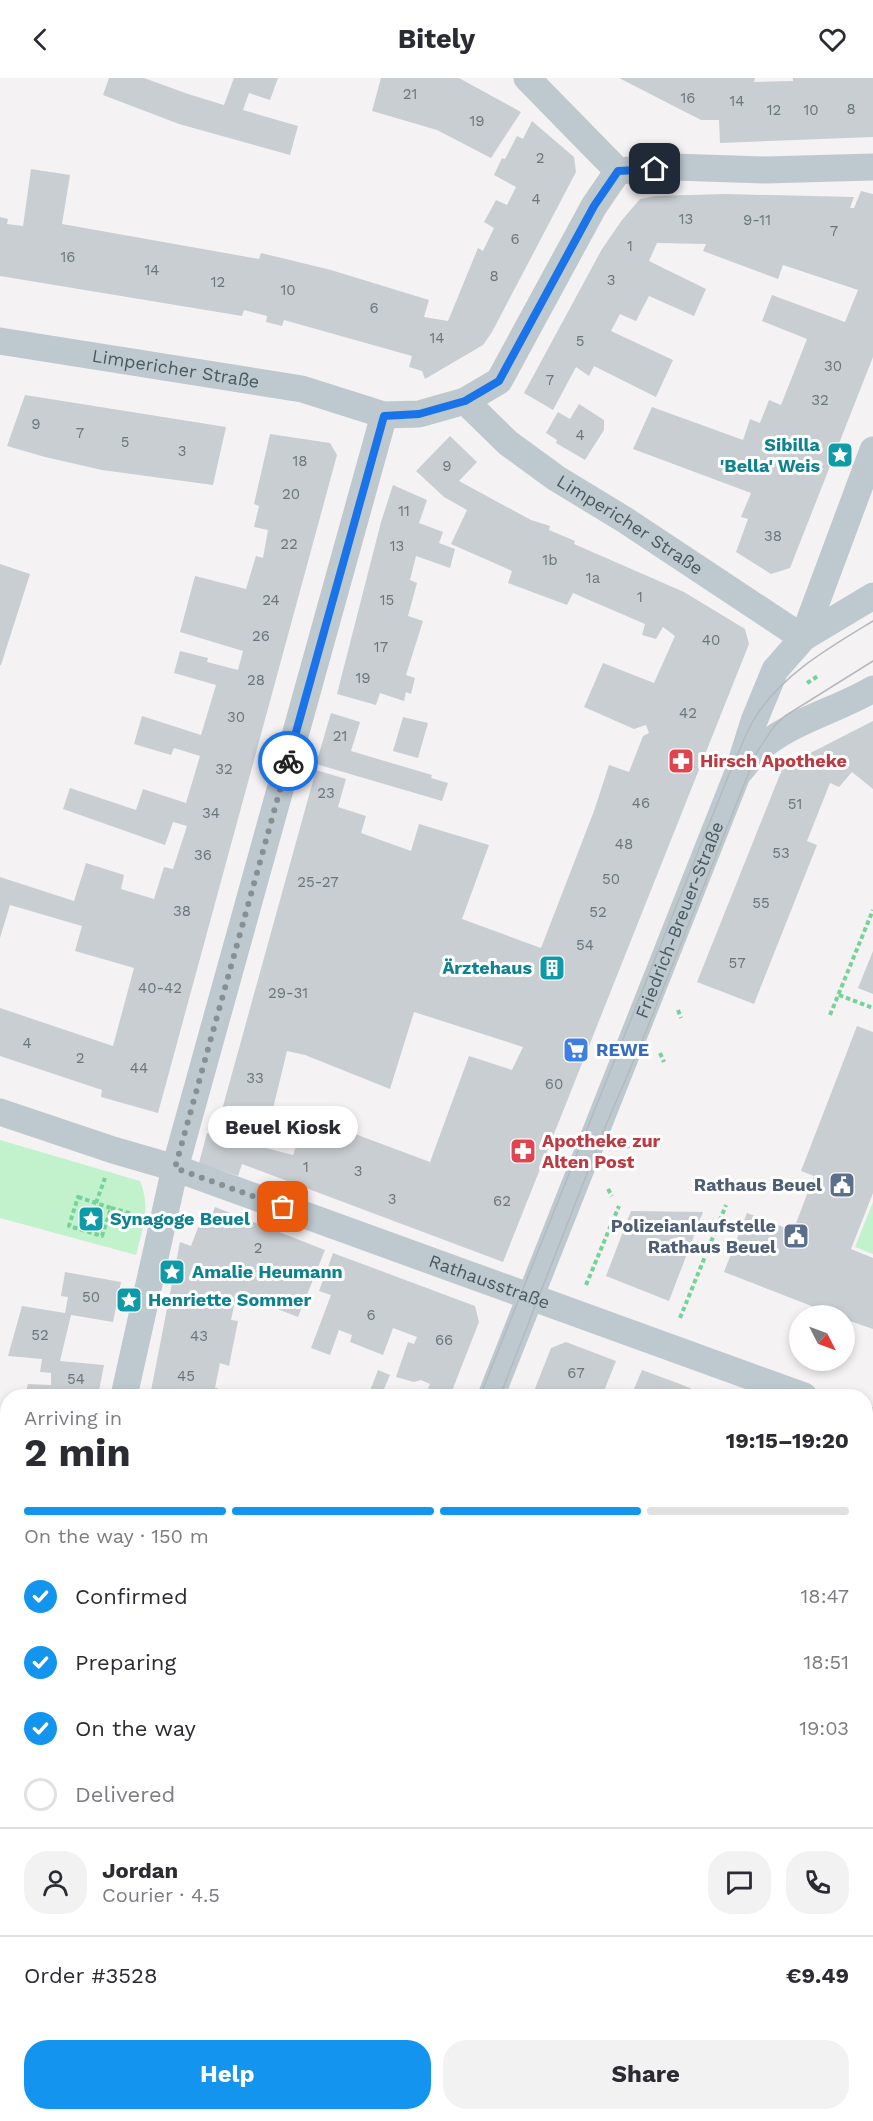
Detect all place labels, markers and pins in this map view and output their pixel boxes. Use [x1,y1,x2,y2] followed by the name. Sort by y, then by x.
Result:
[629,143,680,194] pin
[720,434,821,476] place label: Sibilla 'Bella' Weis
[825,440,855,470] place icon: Sibilla 'Bella' Weis
[666,746,696,776] pharmacy icon: Hirsch Apotheke
[700,750,847,771] place label: Hirsch Apotheke
[537,953,567,983] building icon: Ärztehaus
[442,957,532,978] place label: Ärztehaus
[561,1035,591,1065] supermarket icon: REWE
[596,1039,649,1060] place label: REWE
[208,1105,358,1147] callout: Beuel Kiosk
[542,1130,661,1172] place label: Apotheke zur Alten Post
[508,1136,538,1166] pharmacy icon: Apotheke zur Alten Post
[827,1170,857,1200] public building icon: Rathaus Beuel
[694,1174,822,1195] place label: Rathaus Beuel
[257,1181,308,1232] pin
[76,1204,106,1234] place icon: Synagoge Beuel
[110,1208,250,1229] place label: Synagoge Beuel
[611,1215,776,1257] place label: Polizeianlaufstelle Rathaus Beuel
[781,1221,811,1251] public building icon: Polizeianlaufstelle Rathaus Beuel
[157,1257,187,1287] place icon: Amalie Heumann
[192,1261,343,1282] place label: Amalie Heumann
[114,1285,144,1315] place icon: Henriette Sommer
[148,1289,311,1310] place label: Henriette Sommer

